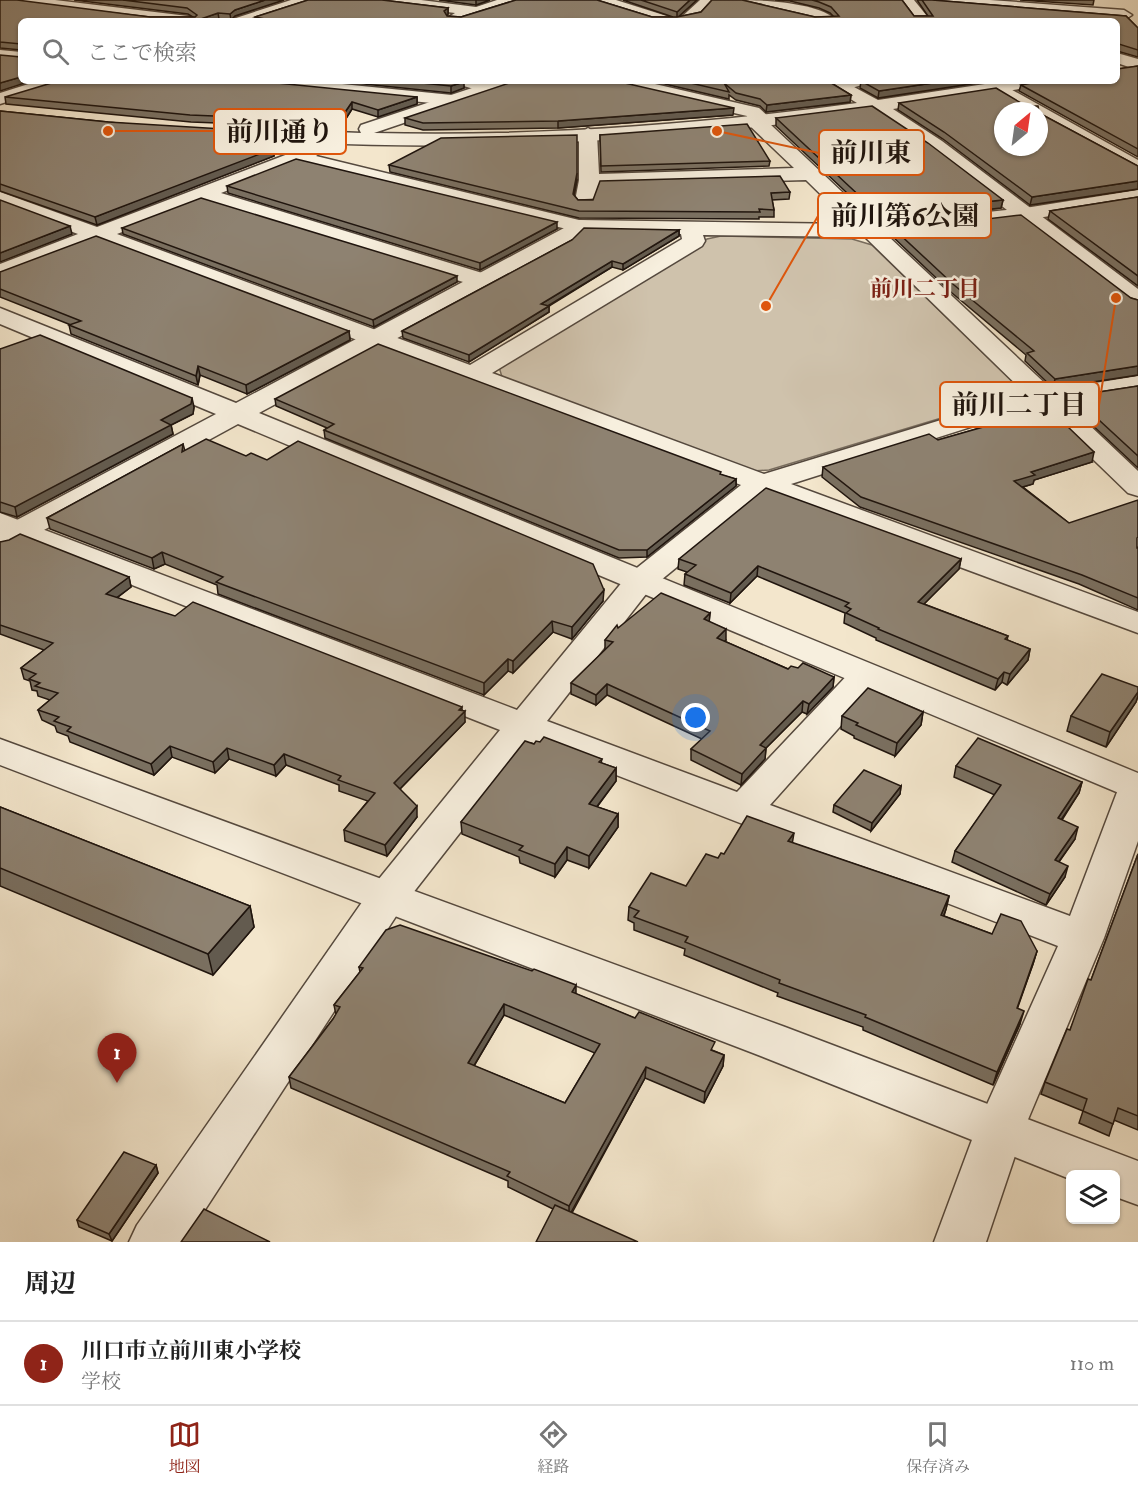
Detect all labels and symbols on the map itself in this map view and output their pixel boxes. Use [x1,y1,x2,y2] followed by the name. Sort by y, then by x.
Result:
[994,102,1048,156] north arrow
[214,109,346,154] callout: 前川通り
[226,116,334,149] text: 前川通り
[819,130,924,175] callout: 前川東
[831,137,912,170] text: 前川東
[818,193,991,238] callout: 前川第6公園
[831,200,979,233] text: 前川第6公園
[870,275,980,303] district label: 前川二丁目
[940,382,1099,427] callout: 前川二丁目
[952,389,1087,422] text: 前川二丁目
[681,703,710,732] your location
[98,1034,136,1083] pin: 1

